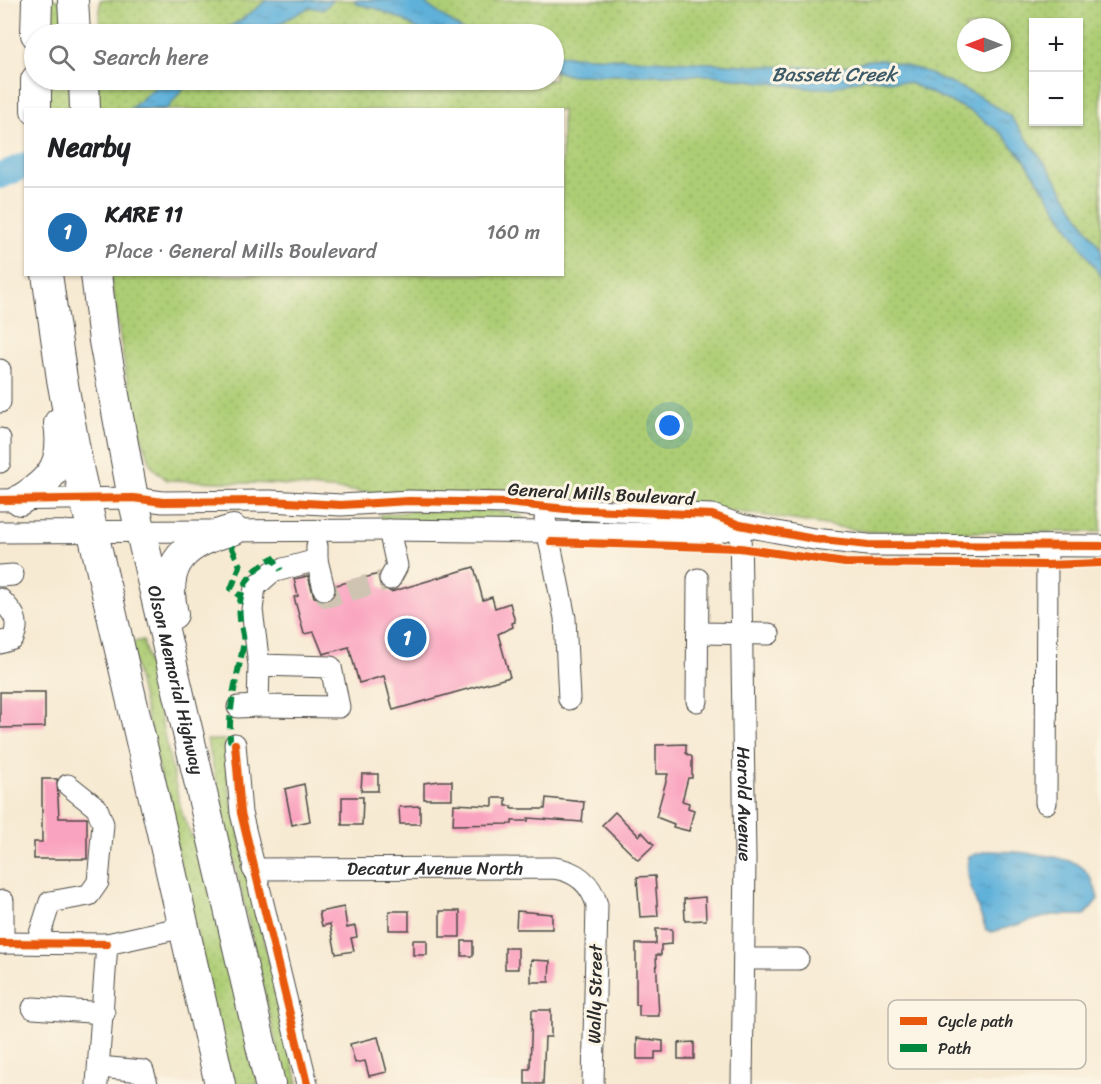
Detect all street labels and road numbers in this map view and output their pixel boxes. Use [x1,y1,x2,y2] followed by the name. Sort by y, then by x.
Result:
[507,473,697,515] street label: General Mills Boulevard
[138,582,213,779] street label: Olson Memorial Highway
[727,746,761,862] street label: Harold Avenue
[347,852,523,885] street label: Decatur Avenue North
[578,943,612,1044] street label: Wally Street

